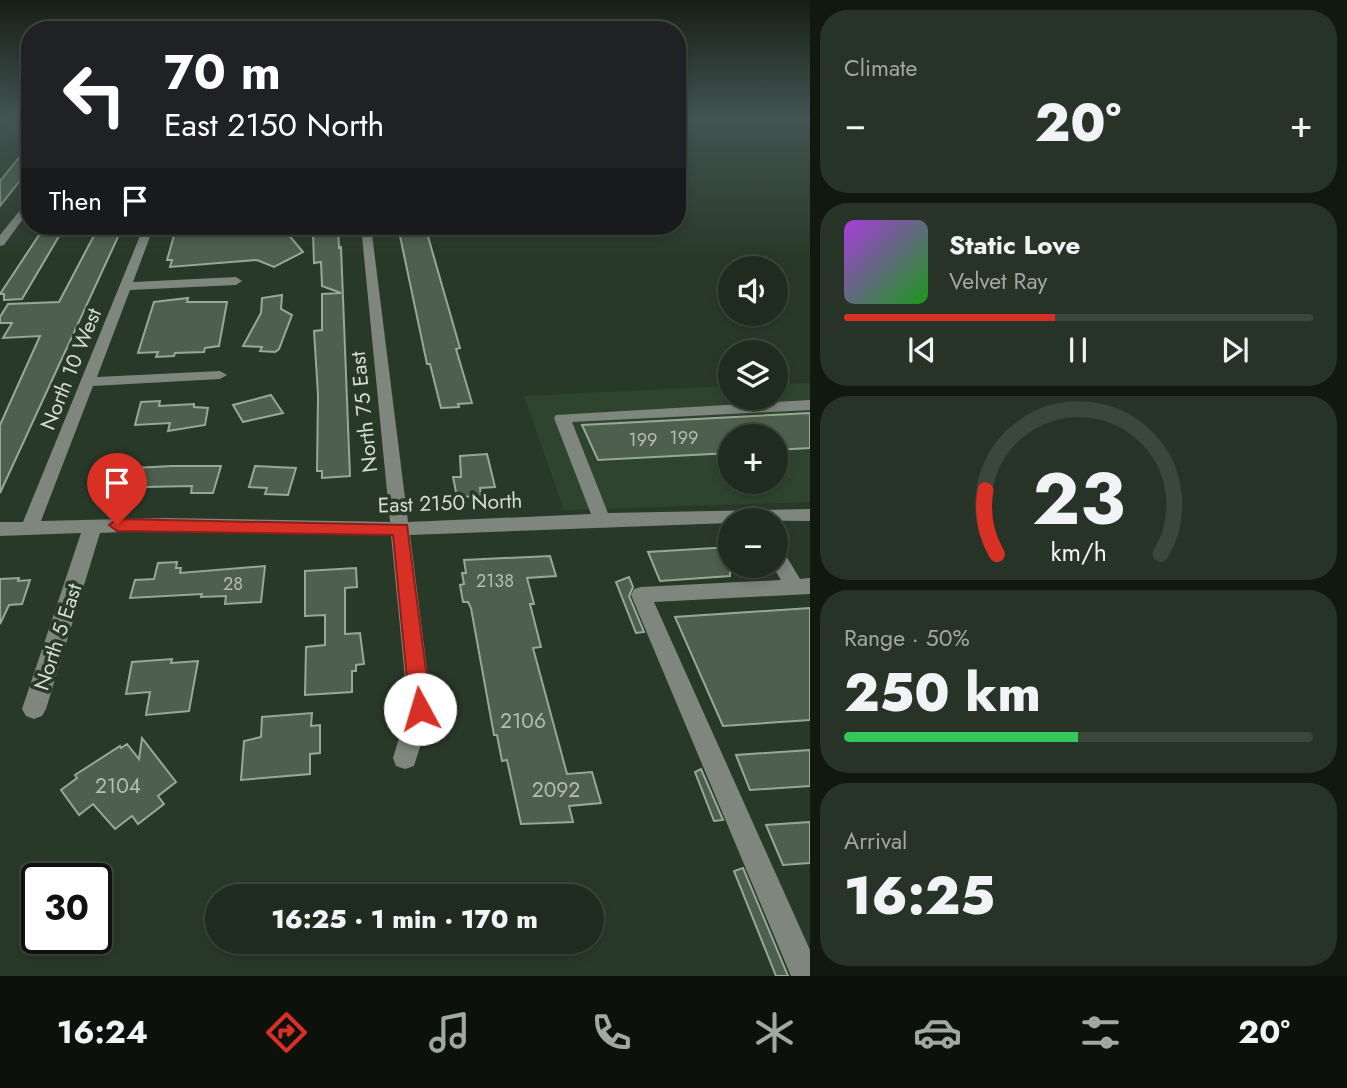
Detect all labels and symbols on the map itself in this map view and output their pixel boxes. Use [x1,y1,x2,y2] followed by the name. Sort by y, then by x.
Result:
[33,304,109,434] street label: North 10 West
[343,350,385,474] street label: North 75 East
[670,425,698,451] house number: 199
[629,427,657,453] house number: 199
[87,453,147,525] pin
[377,485,523,521] street label: East 2150 North
[476,568,514,594] house number: 2138
[223,571,243,597] house number: 28
[27,580,89,694] street label: North 5 East
[383,672,457,746] position arrow
[500,706,546,736] house number: 2106
[95,771,141,801] house number: 2104
[532,775,580,805] house number: 2092
[21,863,112,954] speed limit sign: 30

